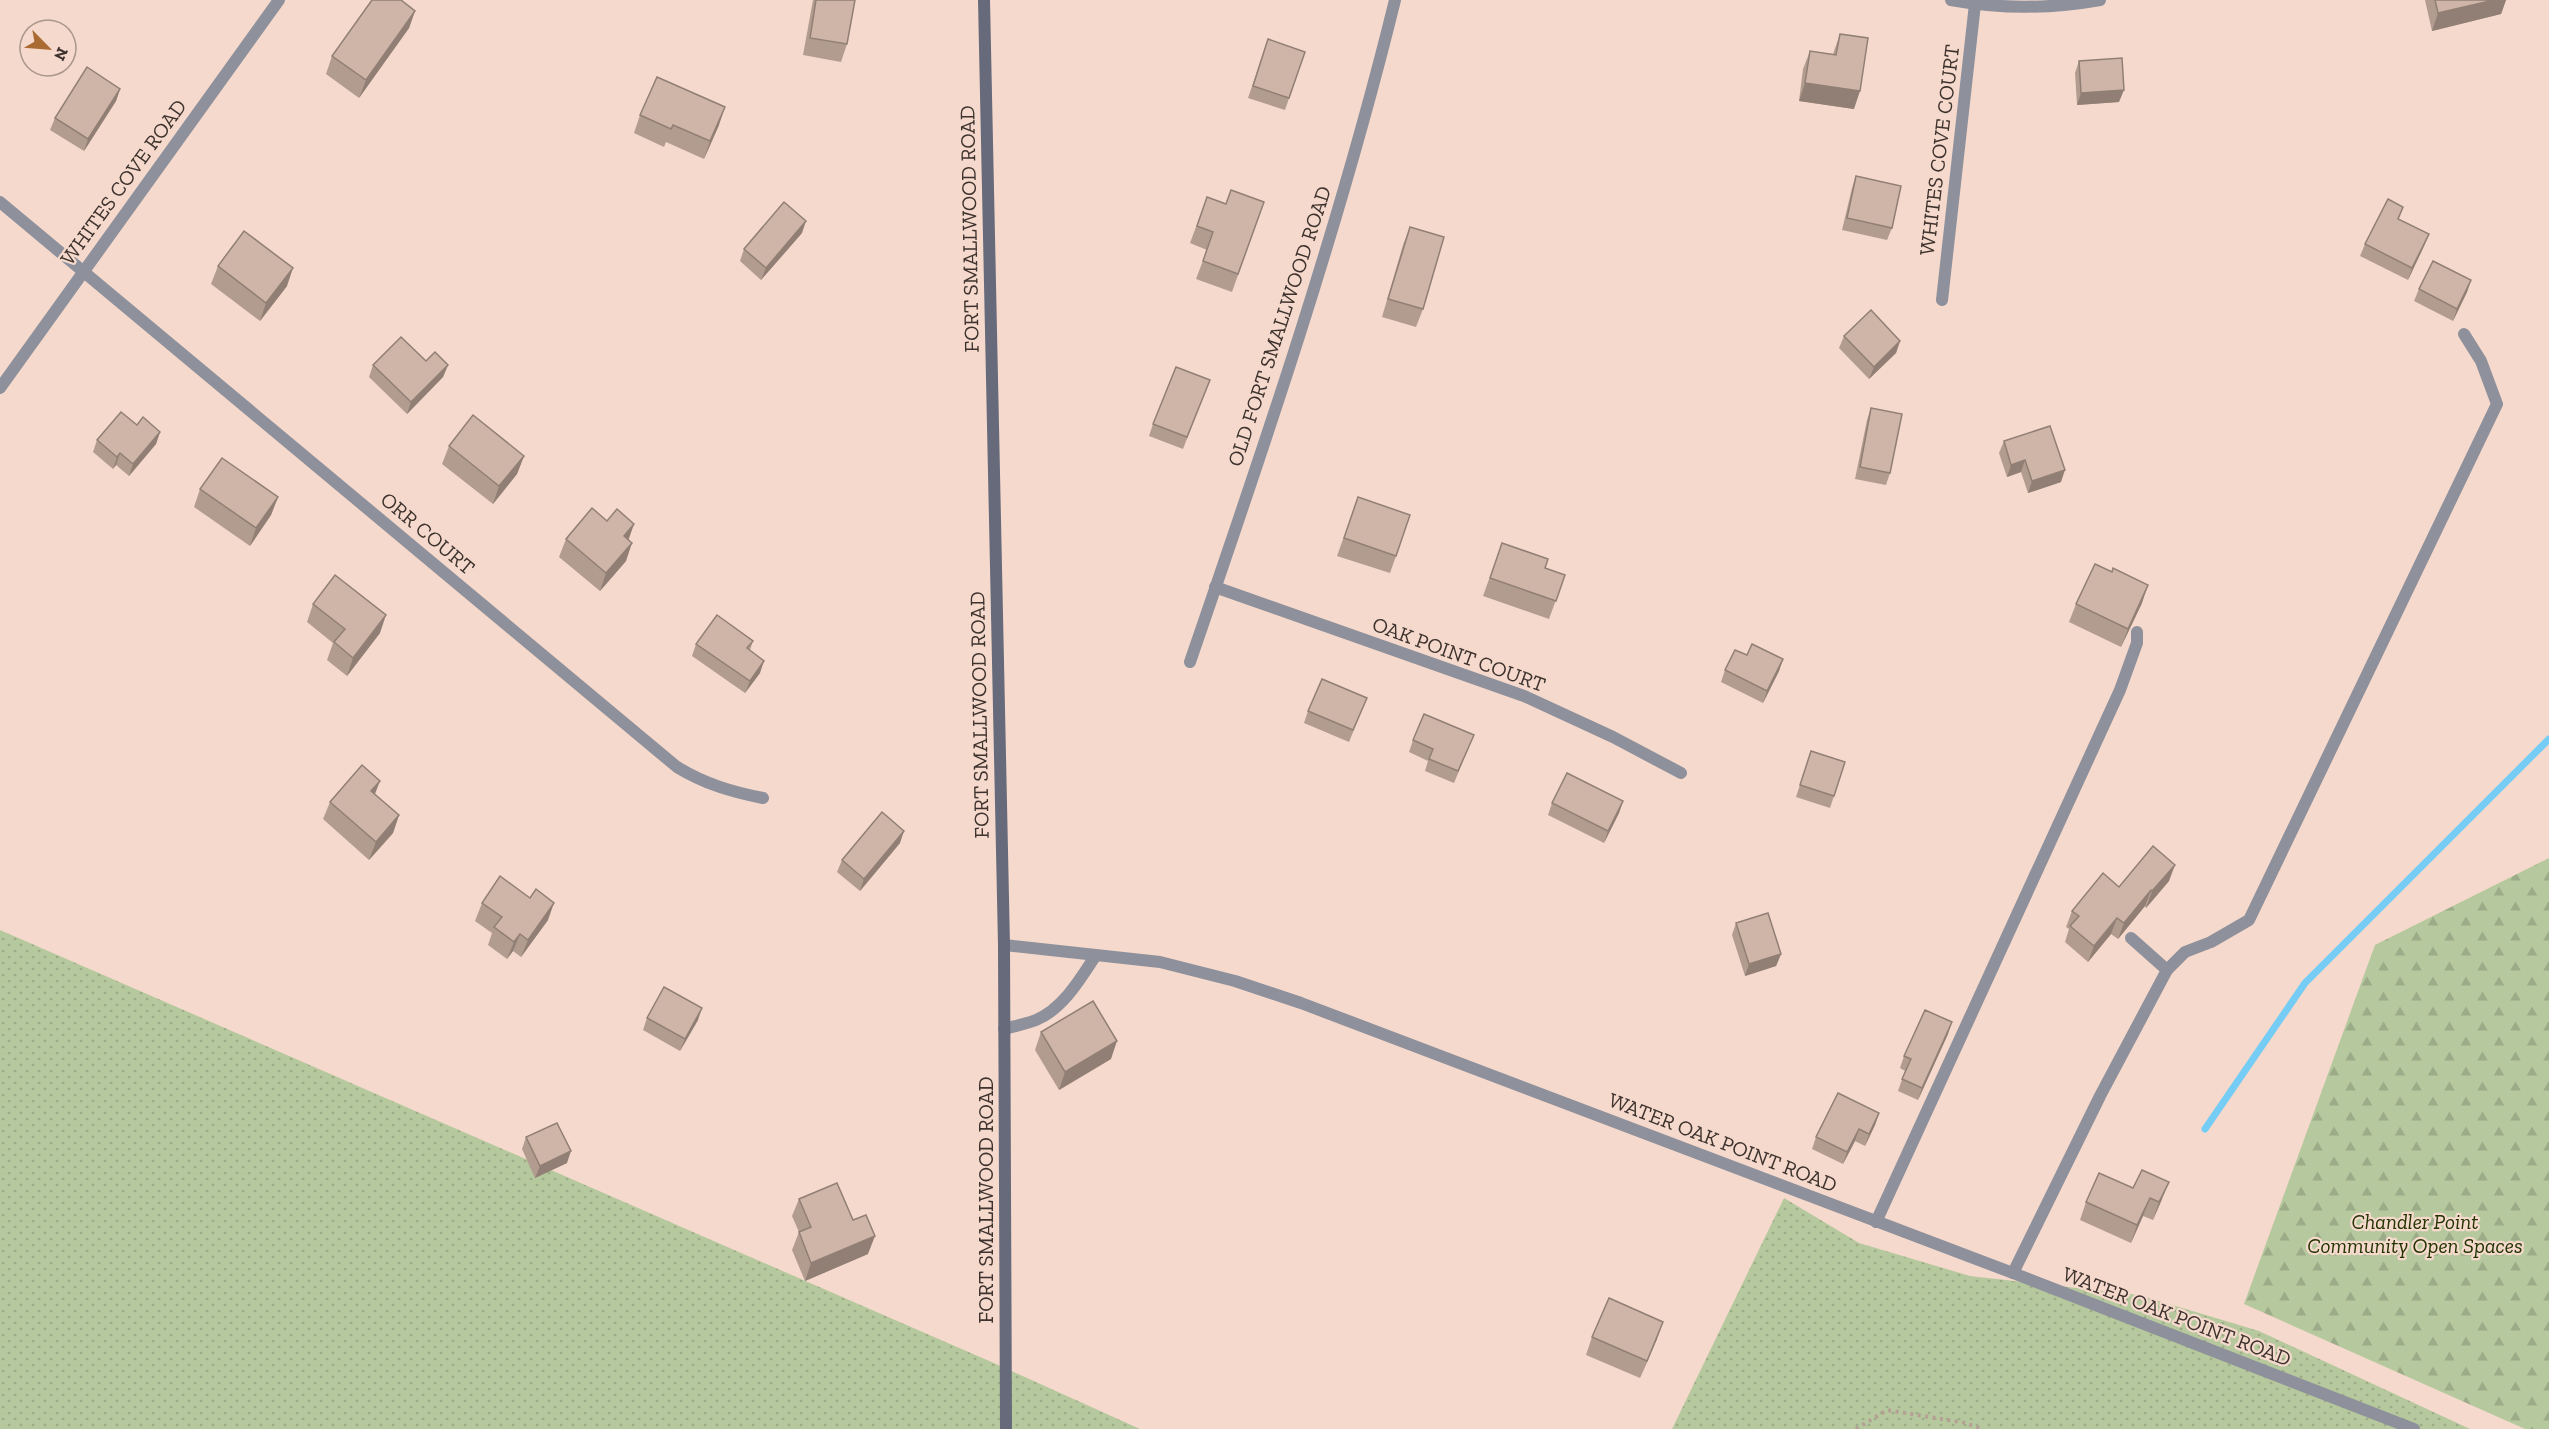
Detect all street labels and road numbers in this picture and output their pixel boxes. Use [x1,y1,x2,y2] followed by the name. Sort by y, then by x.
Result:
[1914,43,1964,257] street label: WHITES COVE COURT
[55,94,191,270] street label: WHITES COVE ROAD
[954,105,984,353] street label: FORT SMALLWOOD ROAD
[1222,183,1336,469] street label: OLD FORT SMALLWOOD ROAD
[376,486,480,580] street label: ORR COURT
[964,591,994,839] street label: FORT SMALLWOOD ROAD
[1369,611,1549,697] street label: OAK POINT COURT
[973,1076,998,1324] street label: FORT SMALLWOOD ROAD
[1605,1087,1841,1197] street label: WATER OAK POINT ROAD
[2059,1261,2295,1371] street label: WATER OAK POINT ROAD

